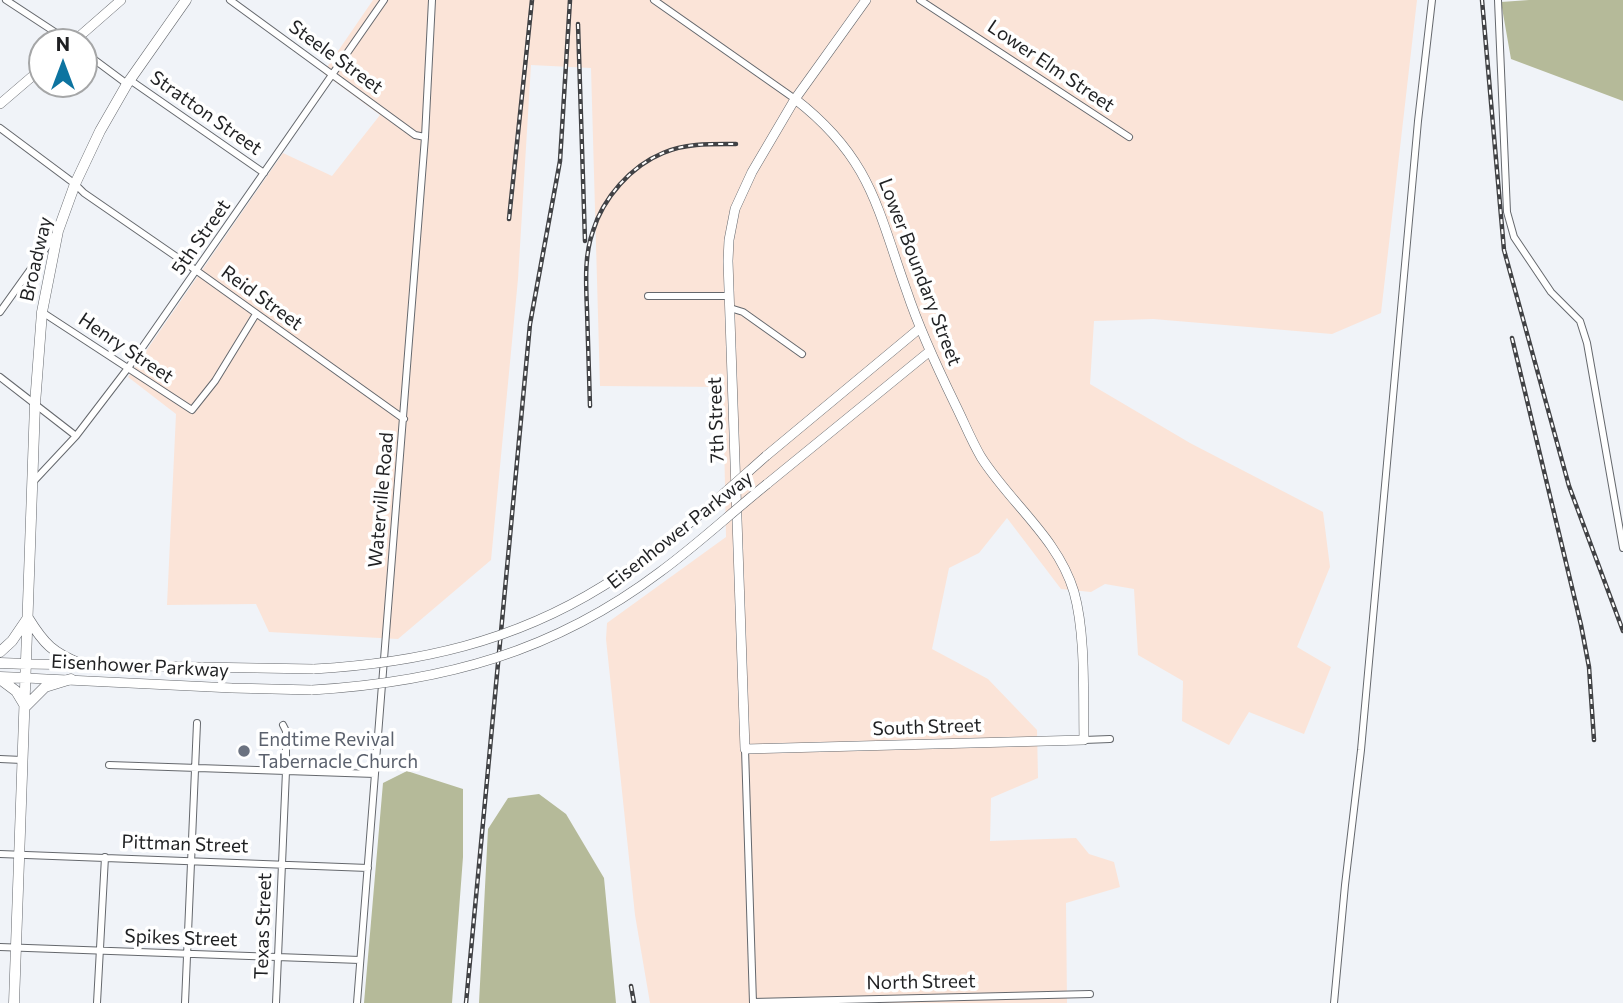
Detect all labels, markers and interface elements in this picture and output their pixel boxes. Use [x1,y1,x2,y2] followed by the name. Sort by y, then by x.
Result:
[284,15,388,99] street label: Steele Street
[983,15,1119,117] street label: Lower Elm Street
[28,28,98,98] north arrow
[56,32,70,55] text: N
[146,66,266,160] street label: Stratton Street
[874,175,966,369] street label: Lower Boundary Street
[167,195,235,279] street label: 5th Street
[15,214,57,304] street label: Broadway
[217,261,307,335] street label: Reid Street
[74,308,178,388] street label: Henry Street
[703,377,729,463] street label: 7th Street
[364,431,398,569] street label: Waterville Road
[603,466,757,594] street label: Eisenhower Parkway
[50,650,230,682] street label: Eisenhower Parkway
[872,714,982,740] street label: South Street
[258,729,418,773] place label: Endtime Revival Tabernacle Church
[236,743,252,759] marker: Endtime Revival Tabernacle Church
[121,830,249,858] street label: Pittman Street
[250,872,276,980] street label: Texas Street
[124,925,238,951] street label: Spikes Street
[866,970,976,994] street label: North Street

